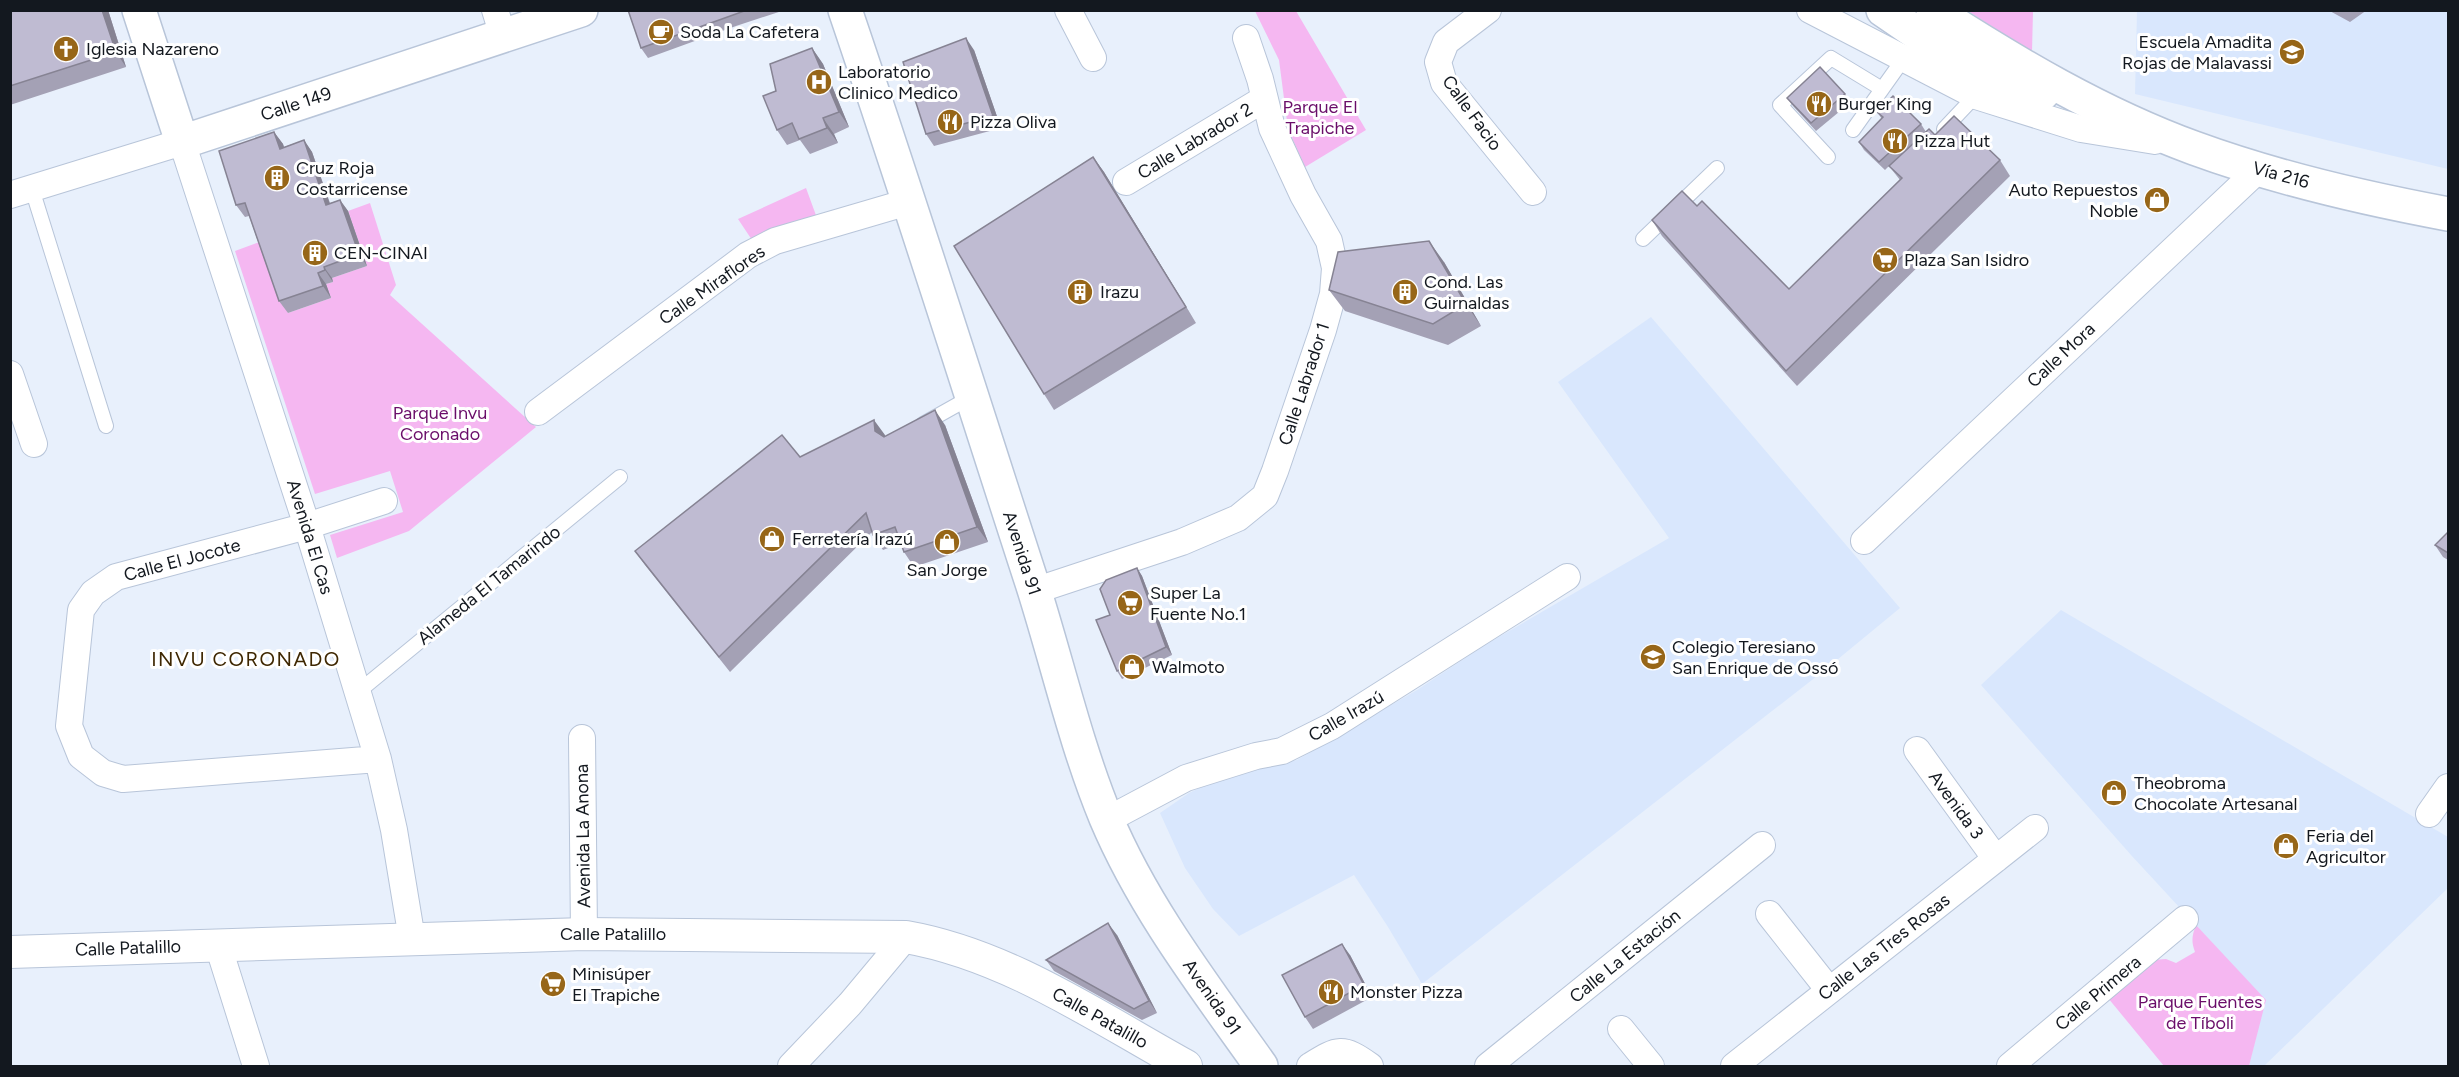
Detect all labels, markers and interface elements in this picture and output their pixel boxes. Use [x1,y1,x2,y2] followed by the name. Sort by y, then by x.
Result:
[646,17,676,47] cafe icon: Soda La Cafetera
[680,21,819,43] place label: Soda La Cafetera
[2122,31,2272,74] place label: Escuela Amadita Rojas de Malavassi
[51,34,81,64] church icon: Iglesia Nazareno
[2277,37,2307,67] school or university icon: Escuela Amadita Rojas de Malavassi
[86,38,219,60] place label: Iglesia Nazareno
[838,61,958,104] place label: Laboratorio Clinico Medico
[804,67,834,97] hospital icon: Laboratorio Clinico Medico
[1437,71,1507,155] street label: Calle Facio
[258,82,334,126] street label: Calle 149
[1804,89,1834,119] restaurant icon: Burger King
[1838,93,1932,115] place label: Burger King
[1283,96,1357,139] park label: Parque El Trapiche
[1133,98,1257,184] street label: Calle Labrador 2
[935,107,965,137] restaurant icon: Pizza Oliva
[970,111,1056,133] place label: Pizza Oliva
[1880,126,1910,156] restaurant icon: Pizza Hut
[1914,130,1990,152] place label: Pizza Hut
[296,157,408,200] place label: Cruz Roja Costarricense
[2250,157,2312,193] street label: Vía 216
[262,163,292,193] building icon: Cruz Roja Costarricense
[2009,179,2138,222] place label: Auto Repuestos Noble
[2142,185,2172,215] shop icon: Auto Repuestos Noble
[300,238,330,268] building icon: CEN-CINAI
[655,240,769,330] street label: Calle Miraflores
[334,242,428,264] place label: CEN-CINAI
[1870,245,1900,275] supermarket icon: Plaza San Isidro
[1904,249,2029,271] place label: Plaza San Isidro
[1424,271,1509,314] place label: Cond. Las Guirnaldas
[1065,277,1095,307] building icon: Irazu
[1390,277,1420,307] building icon: Cond. Las Guirnaldas
[1100,281,1139,303] place label: Irazu
[2022,318,2100,392] street label: Calle Mora
[1274,320,1334,448] street label: Calle Labrador 1
[393,402,487,445] park label: Parque Invu Coronado
[282,477,338,597] street label: Avenida El Cas
[998,508,1046,598] street label: Avenida 91
[413,521,565,649] street label: Alameda El Tamarindo
[757,524,787,554] shop icon: Ferretería Irazú
[932,527,962,557] shop icon: San Jorge
[792,528,913,550] place label: Ferretería Irazú
[121,534,243,586] street label: Calle El Jocote
[907,559,988,581] place label: San Jorge
[1150,582,1246,625] place label: Super La Fuente No.1
[1115,588,1145,618] supermarket icon: Super La Fuente No.1
[1672,636,1838,679] place label: Colegio Teresiano San Enrique de Ossó
[1638,642,1668,672] school or university icon: Colegio Teresiano San Enrique de Ossó
[151,647,341,671] district label: INVU CORONADO
[1117,652,1147,682] shop icon: Walmoto
[1152,656,1225,678] place label: Walmoto
[1304,686,1388,746] street label: Calle Irazú
[571,764,595,908] street label: Avenida La Anona
[1924,767,1988,843] street label: Avenida 3
[2134,772,2297,815] place label: Theobroma Chocolate Artesanal
[2099,778,2129,808] shop icon: Theobroma Chocolate Artesanal
[2306,825,2386,868] place label: Feria del Agricultor
[2271,831,2301,861] shop icon: Feria del Agricultor
[1814,889,1954,1005] street label: Calle Las Tres Rosas
[1565,904,1685,1008] street label: Calle La Estación
[560,923,666,945] street label: Calle Patalillo
[75,935,181,961] street label: Calle Patalillo
[2051,951,2145,1035] street label: Calle Primera
[1178,955,1246,1039] street label: Avenida 91
[572,963,660,1006] place label: Minisúper El Trapiche
[538,969,568,999] supermarket icon: Minisúper El Trapiche
[1316,977,1346,1007] restaurant icon: Monster Pizza
[1350,981,1463,1003] place label: Monster Pizza
[1048,983,1152,1053] street label: Calle Patalillo
[2138,991,2262,1034] park label: Parque Fuentes de Tíboli

